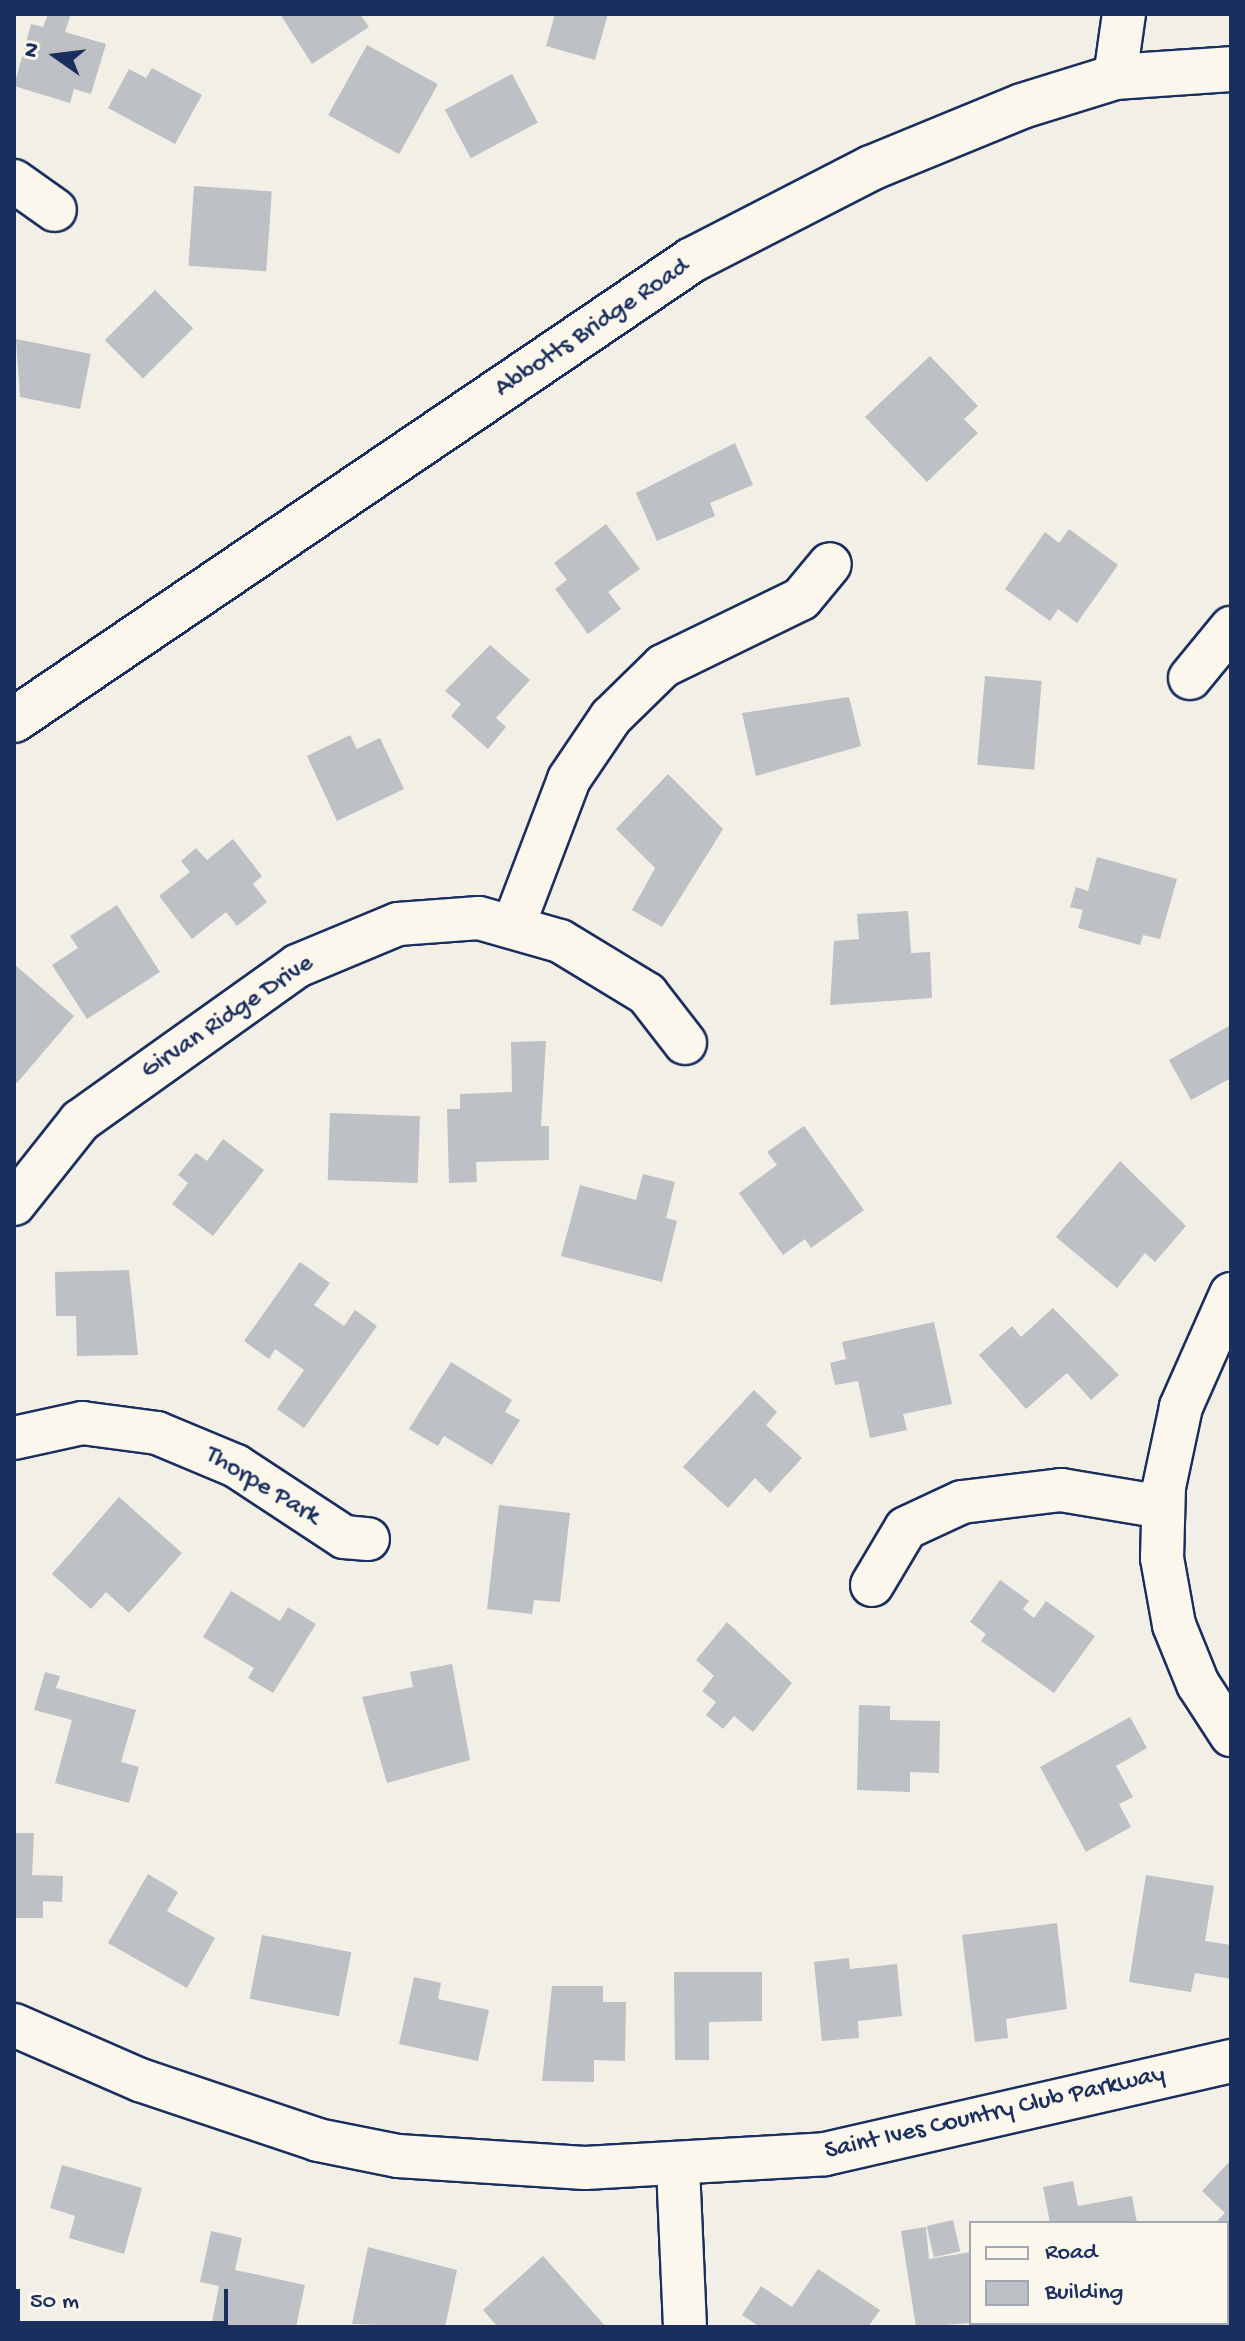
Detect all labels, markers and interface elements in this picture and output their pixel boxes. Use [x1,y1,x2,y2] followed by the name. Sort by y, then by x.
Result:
[16,16,96,96] north arrow
[18,40,47,60] text: N
[490,252,696,406] street label: Abbotts Bridge Road
[136,949,320,1087] street label: Girvan Ridge Drive
[199,1441,325,1533] street label: Thorpe Park
[822,2060,1168,2168] street label: Saint Ives Country Club Parkway
[969,2221,1229,2325] legend
[1045,2239,1097,2268] text: Road
[20,2273,232,2323] scale bar
[1045,2279,1123,2308] text: Building
[30,2288,79,2317] text: 50 m

